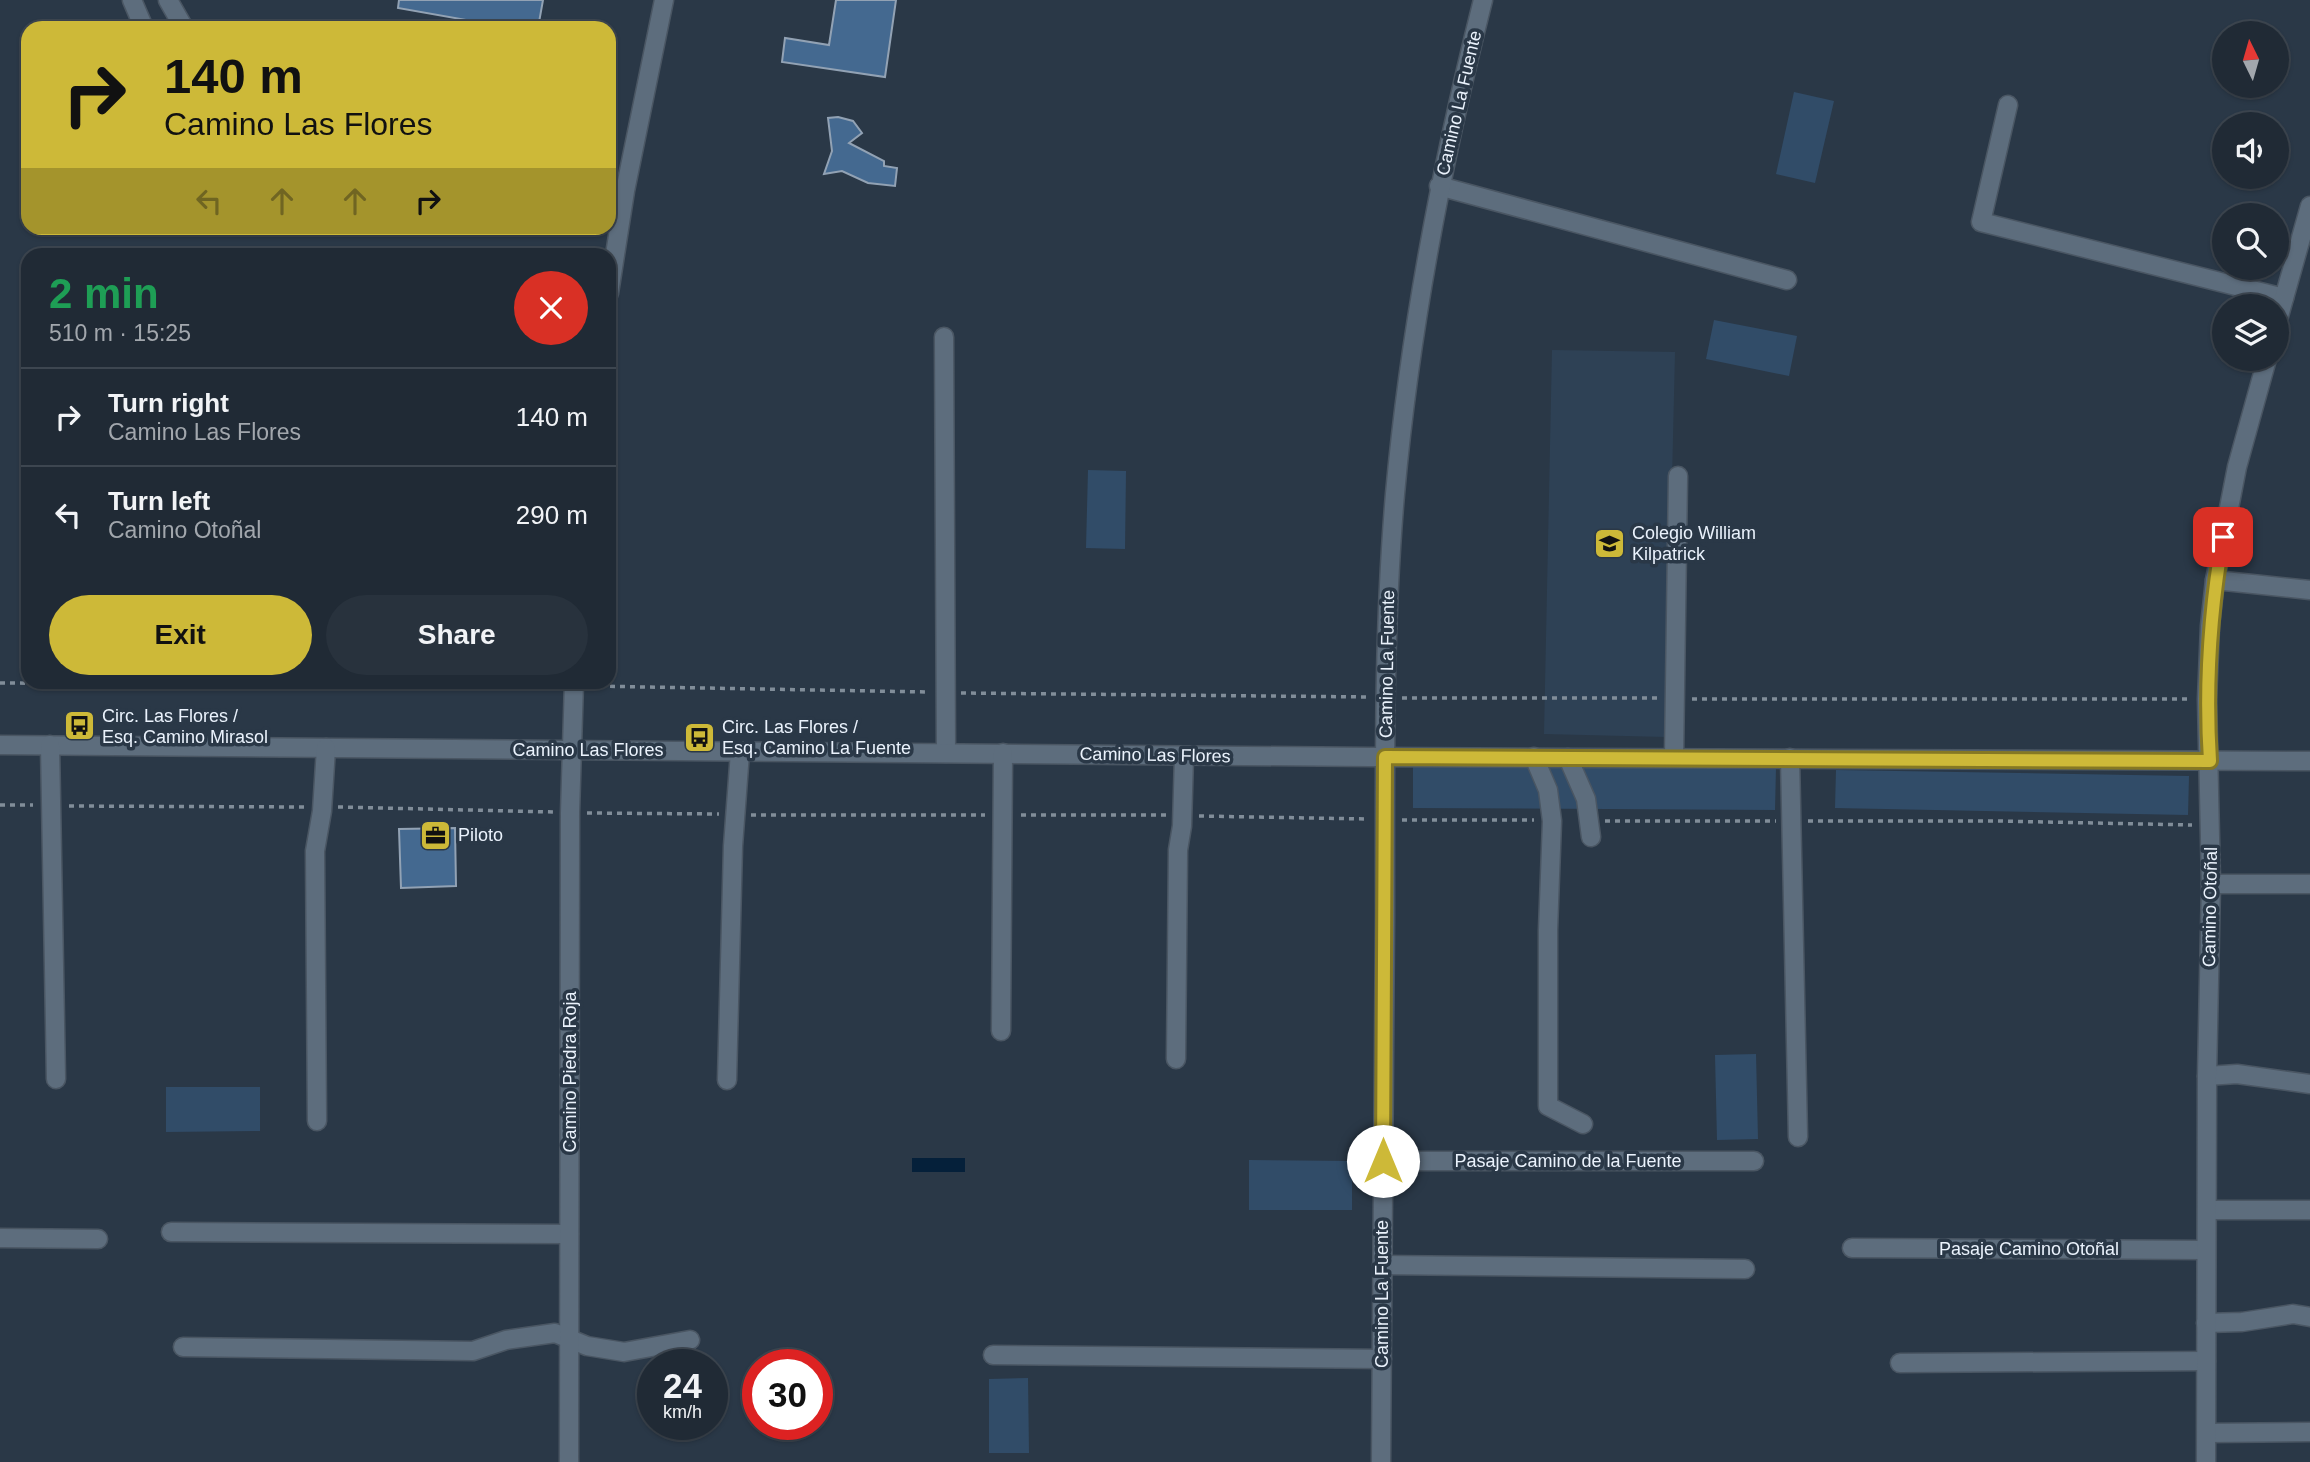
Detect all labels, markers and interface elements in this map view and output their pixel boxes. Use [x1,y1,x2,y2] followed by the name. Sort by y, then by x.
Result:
[2212,21,2289,98] north arrow
[2212,21,2289,371] map controls
[1433,29,1485,177] street label: Camino La Fuente
[49,49,140,140] icon: right
[164,49,303,103] text: 140 m
[164,106,433,142] text: Camino Las Flores
[2212,112,2289,189] button: sound
[190,182,228,220] icon: left
[263,182,301,220] icon: ahead
[336,182,374,220] icon: ahead
[409,182,447,220] icon: right
[2212,203,2289,280] button: search
[49,270,159,317] text: 2 min
[514,271,588,345] button: close
[2212,294,2289,371] button: layers
[49,320,191,346] text: 510 m · 15:25
[108,388,229,418] text: Turn right
[49,398,87,436] icon: right
[516,402,588,432] text: 140 m
[108,419,301,445] text: Camino Las Flores
[108,486,210,516] text: Turn left
[49,496,87,534] icon: left
[516,500,588,530] text: 290 m
[2193,507,2253,567] pin
[108,517,261,543] text: Camino Otoñal
[2204,518,2242,556] icon: arrive
[1632,523,1756,564] place label: Colegio William Kilpatrick
[1592,526,1626,560] school or university icon: Colegio William Kilpatrick
[1376,590,1398,738] street label: Camino La Fuente
[49,595,312,675] button: Exit
[326,595,588,675] button: Share
[102,706,268,747] place label: Circ. Las Flores / Esq. Camino Mirasol
[62,709,96,743] bus stop icon: Circ. Las Flores / Esq. Camino Mirasol
[722,717,911,758] place label: Circ. Las Flores / Esq. Camino La Fuente
[682,720,716,754] bus stop icon: Circ. Las Flores / Esq. Camino La Fuente
[512,740,664,760] street label: Camino Las Flores
[1079,744,1231,766] street label: Camino Las Flores
[418,818,452,852] office icon: Piloto
[458,825,503,845] place label: Piloto
[2199,847,2221,967] street label: Camino Otoñal
[560,990,580,1153] street label: Camino Piedra Roja
[1346,1124,1420,1198] position arrow
[1454,1151,1682,1171] street label: Pasaje Camino de la Fuente
[1372,1220,1392,1368] street label: Camino La Fuente
[1939,1239,2119,1259] street label: Pasaje Camino Otoñal
[742,1349,833,1440] speed limit sign: 30
[663,1366,702,1405] text: 24
[663,1402,702,1422] text: km/h

